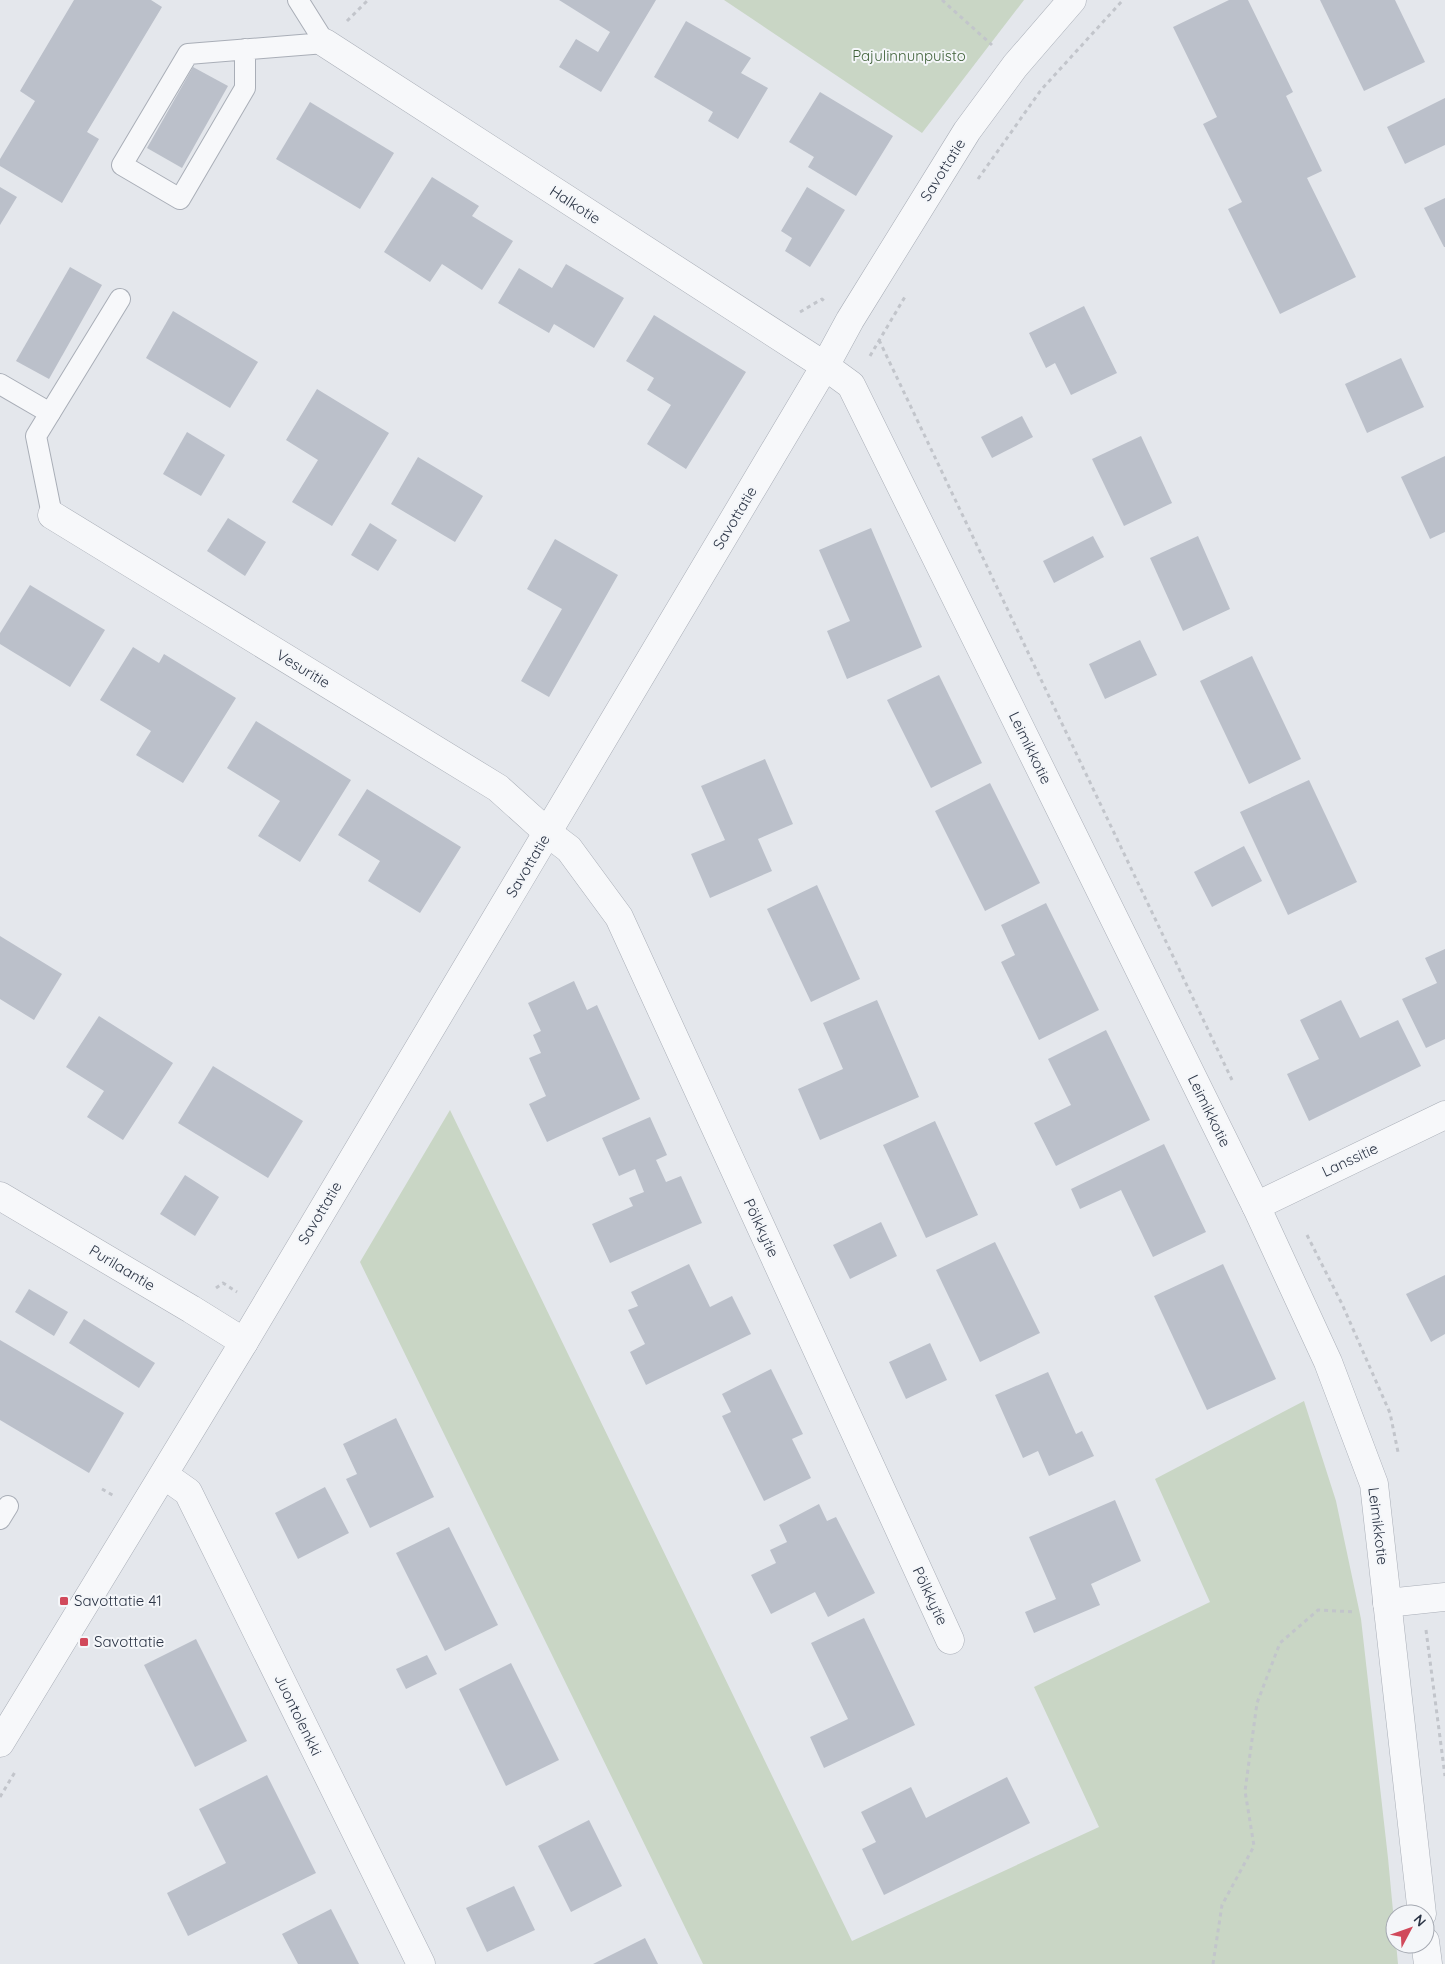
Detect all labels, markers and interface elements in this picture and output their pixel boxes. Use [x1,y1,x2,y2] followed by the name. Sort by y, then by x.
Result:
[852,46,966,65] park label: Pajulinnunpuisto
[916,135,969,205] street label: Savottatie
[546,181,604,228] street label: Halkotie
[708,483,761,553] street label: Savottatie
[273,645,334,692] street label: Vesuritie
[1005,709,1056,787] street label: Leimikkotie
[501,831,554,901] street label: Savottatie
[1184,1072,1235,1150] street label: Leimikkotie
[1319,1138,1381,1181] street label: Lanssitie
[293,1178,346,1248] street label: Savottatie
[740,1195,783,1260] street label: Pölkkytie
[86,1240,159,1295] street label: Purilaantie
[1364,1486,1393,1566] street label: Leimikkotie
[909,1563,952,1628] street label: Pölkkytie
[74,1591,162,1610] place label: Savottatie 41
[58,1595,70,1607] marker: Savottatie 41
[94,1632,164,1651] place label: Savottatie
[78,1636,90,1648] marker: Savottatie
[271,1671,326,1759] street label: Juontolenkki
[1385,1904,1435,1954] north arrow
[1410,1911,1430,1930] text: N

